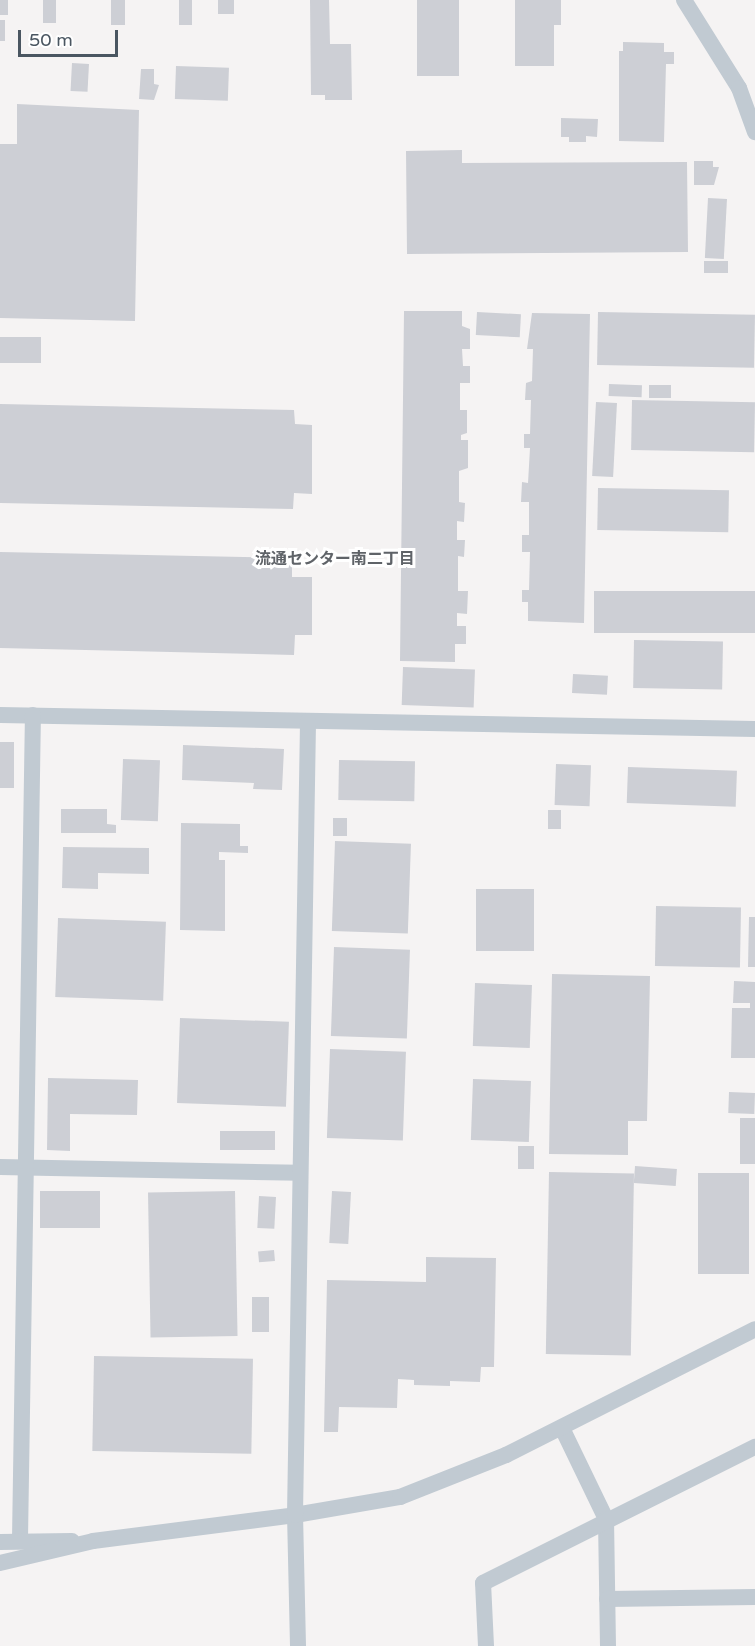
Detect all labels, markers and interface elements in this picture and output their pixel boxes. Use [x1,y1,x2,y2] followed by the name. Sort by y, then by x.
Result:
[21,18,122,56] scale bar
[29,29,73,51] text: 50 m
[255,549,415,569] district label: 流通センター南二丁目

